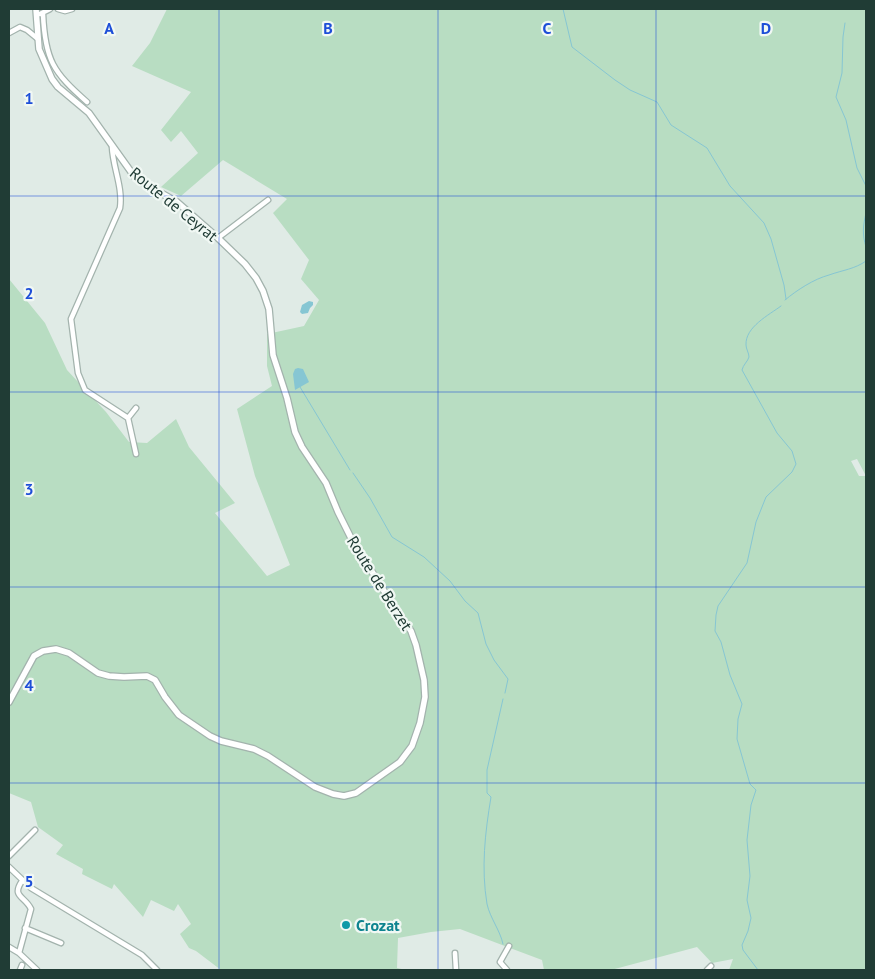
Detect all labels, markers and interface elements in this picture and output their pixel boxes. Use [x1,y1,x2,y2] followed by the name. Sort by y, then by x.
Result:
[104,18,114,38] text: A
[323,18,333,38] text: B
[543,18,552,38] text: C
[761,18,771,38] text: D
[24,88,34,108] text: 1
[126,162,222,246] street label: Route de Ceyrat
[24,283,34,303] text: 2
[24,479,34,499] text: 3
[343,532,417,635] street label: Route de Berzet
[24,675,34,695] text: 4
[24,871,34,891] text: 5
[356,915,400,935] place label: Crozat
[340,919,352,931] marker: Crozat

